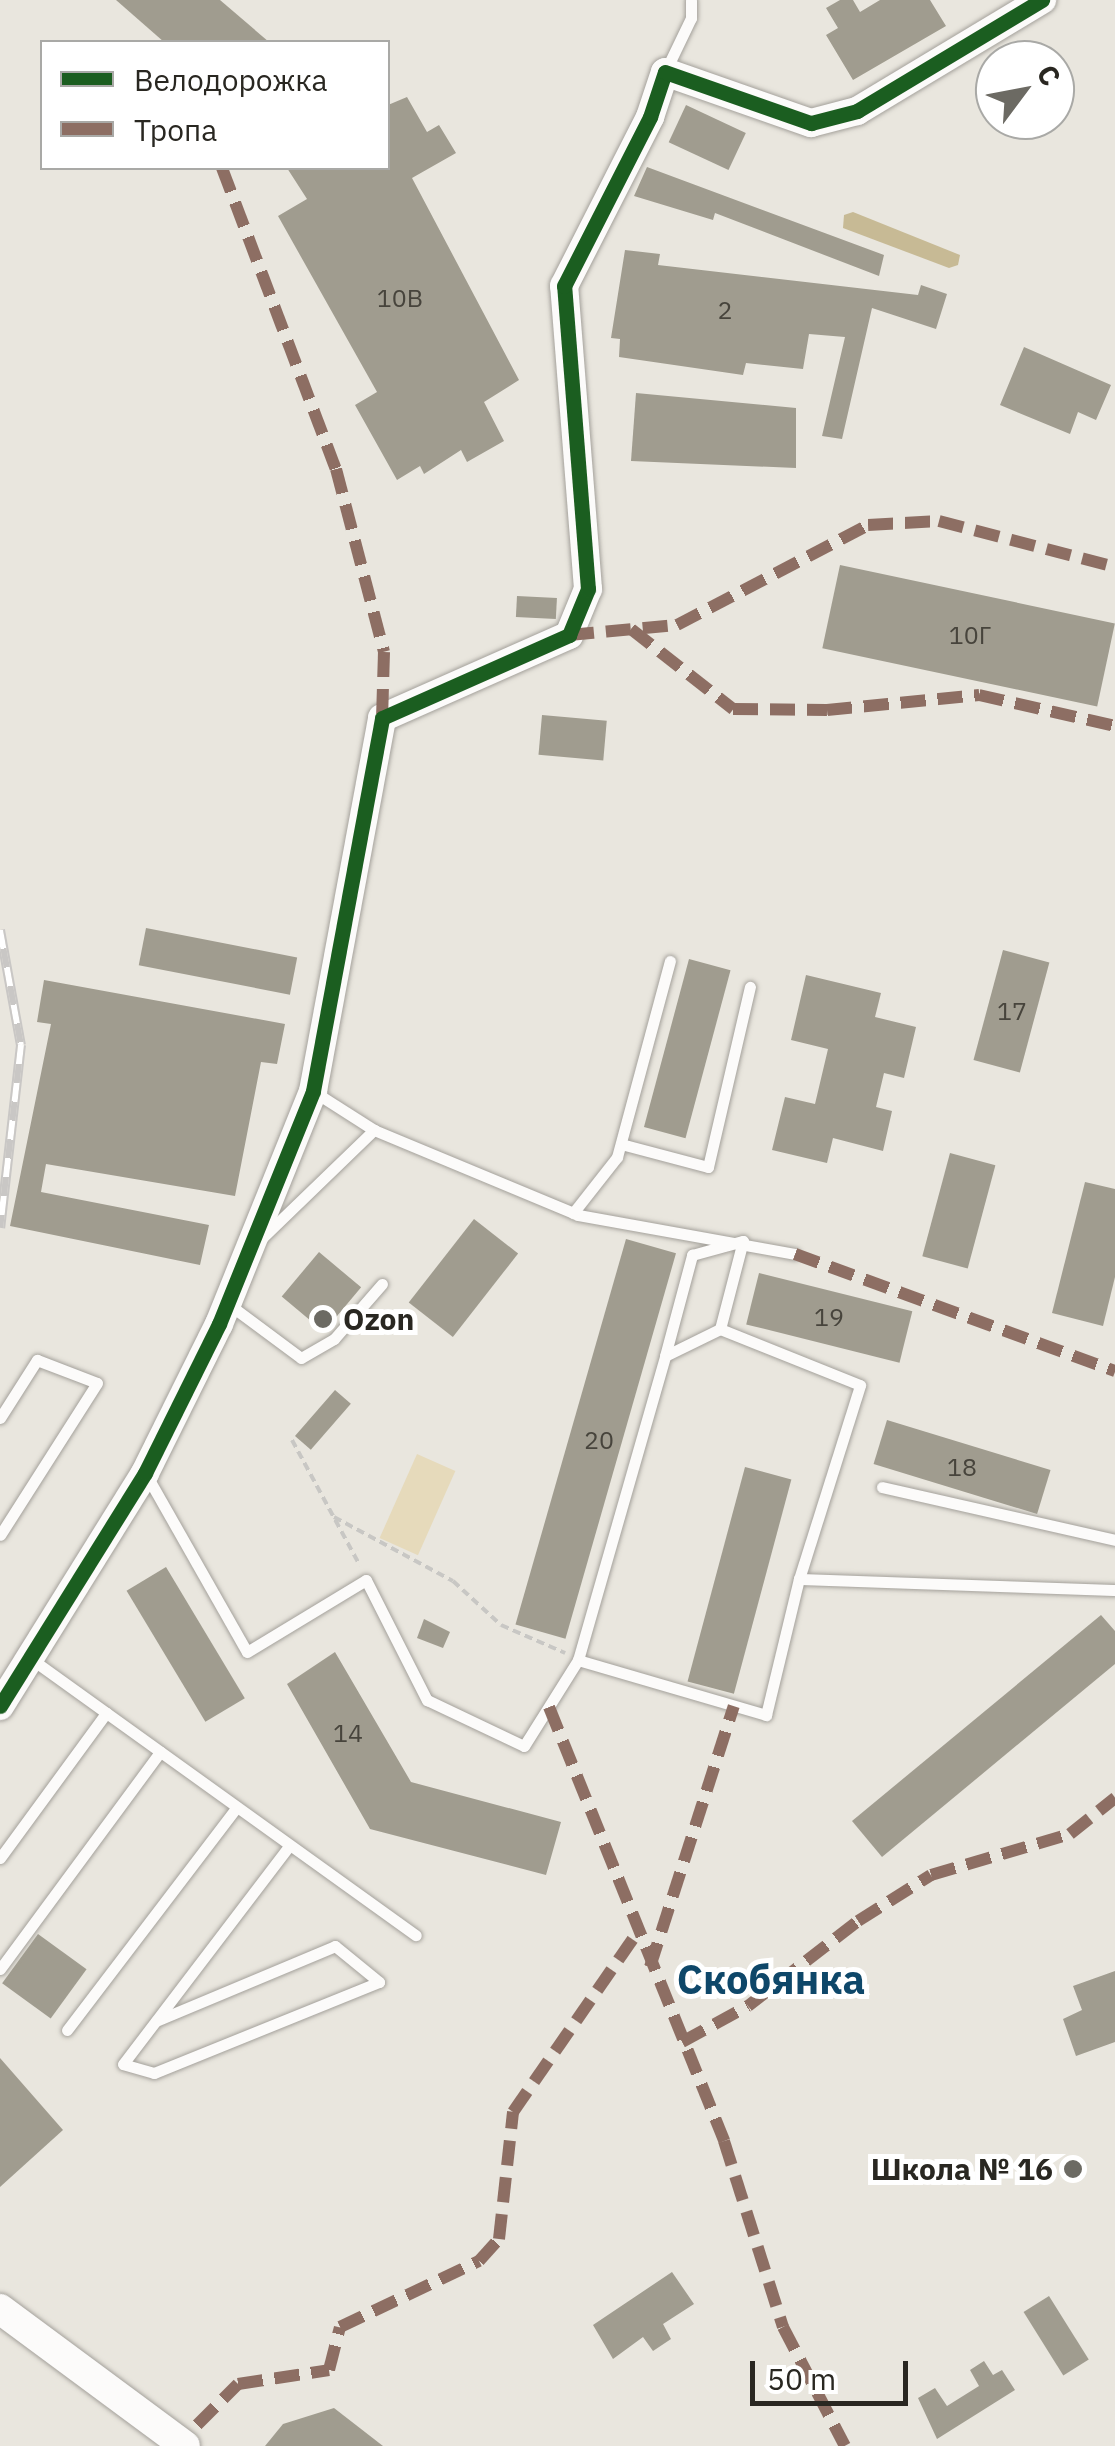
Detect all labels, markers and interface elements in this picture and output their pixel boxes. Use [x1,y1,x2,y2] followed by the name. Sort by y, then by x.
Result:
[40,40,390,170] legend
[975,40,1075,140] north arrow
[1029,57,1070,92] text: С
[134,60,328,99] text: Велодорожка
[134,110,217,149] text: Тропа
[377,283,423,313] house number: 10В
[718,295,732,325] house number: 2
[949,620,991,650] house number: 10Г
[997,996,1027,1026] house number: 17
[343,1301,414,1337] place label: Ozon
[814,1302,844,1332] house number: 19
[312,1308,334,1330] marker: Ozon
[584,1425,614,1455] house number: 20
[947,1452,977,1482] house number: 18
[333,1718,363,1748] house number: 14
[677,1955,865,2003] district label: Скобянка
[871,2151,1053,2187] place label: Школа № 16
[1062,2158,1084,2180] marker: Школа № 16
[755,2341,912,2403] scale bar
[767,2359,836,2398] text: 50 m

